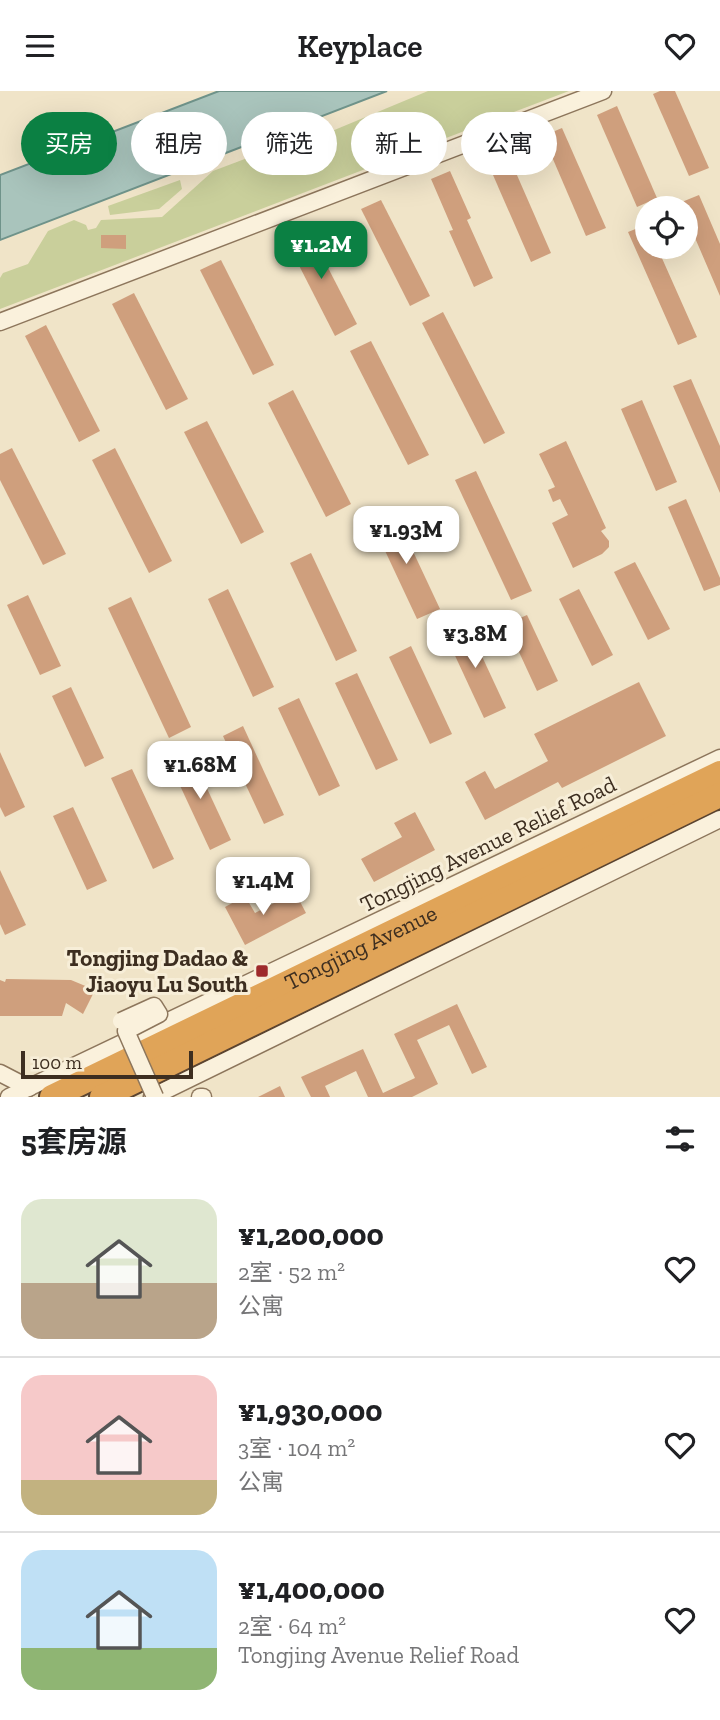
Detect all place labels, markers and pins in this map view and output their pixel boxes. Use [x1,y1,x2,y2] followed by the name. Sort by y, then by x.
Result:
[272,221,370,281] pin: ¥1.2M
[349,507,463,566] pin: ¥1.93M
[426,611,524,670] pin: ¥3.8M
[143,741,257,801] pin: ¥1.68M
[214,857,312,917] pin: ¥1.4M
[66,944,249,998] place label: Tongjing Dadao & Jiaoyu Lu South
[254,963,270,979] marker: Tongjing Dadao & Jiaoyu Lu South

